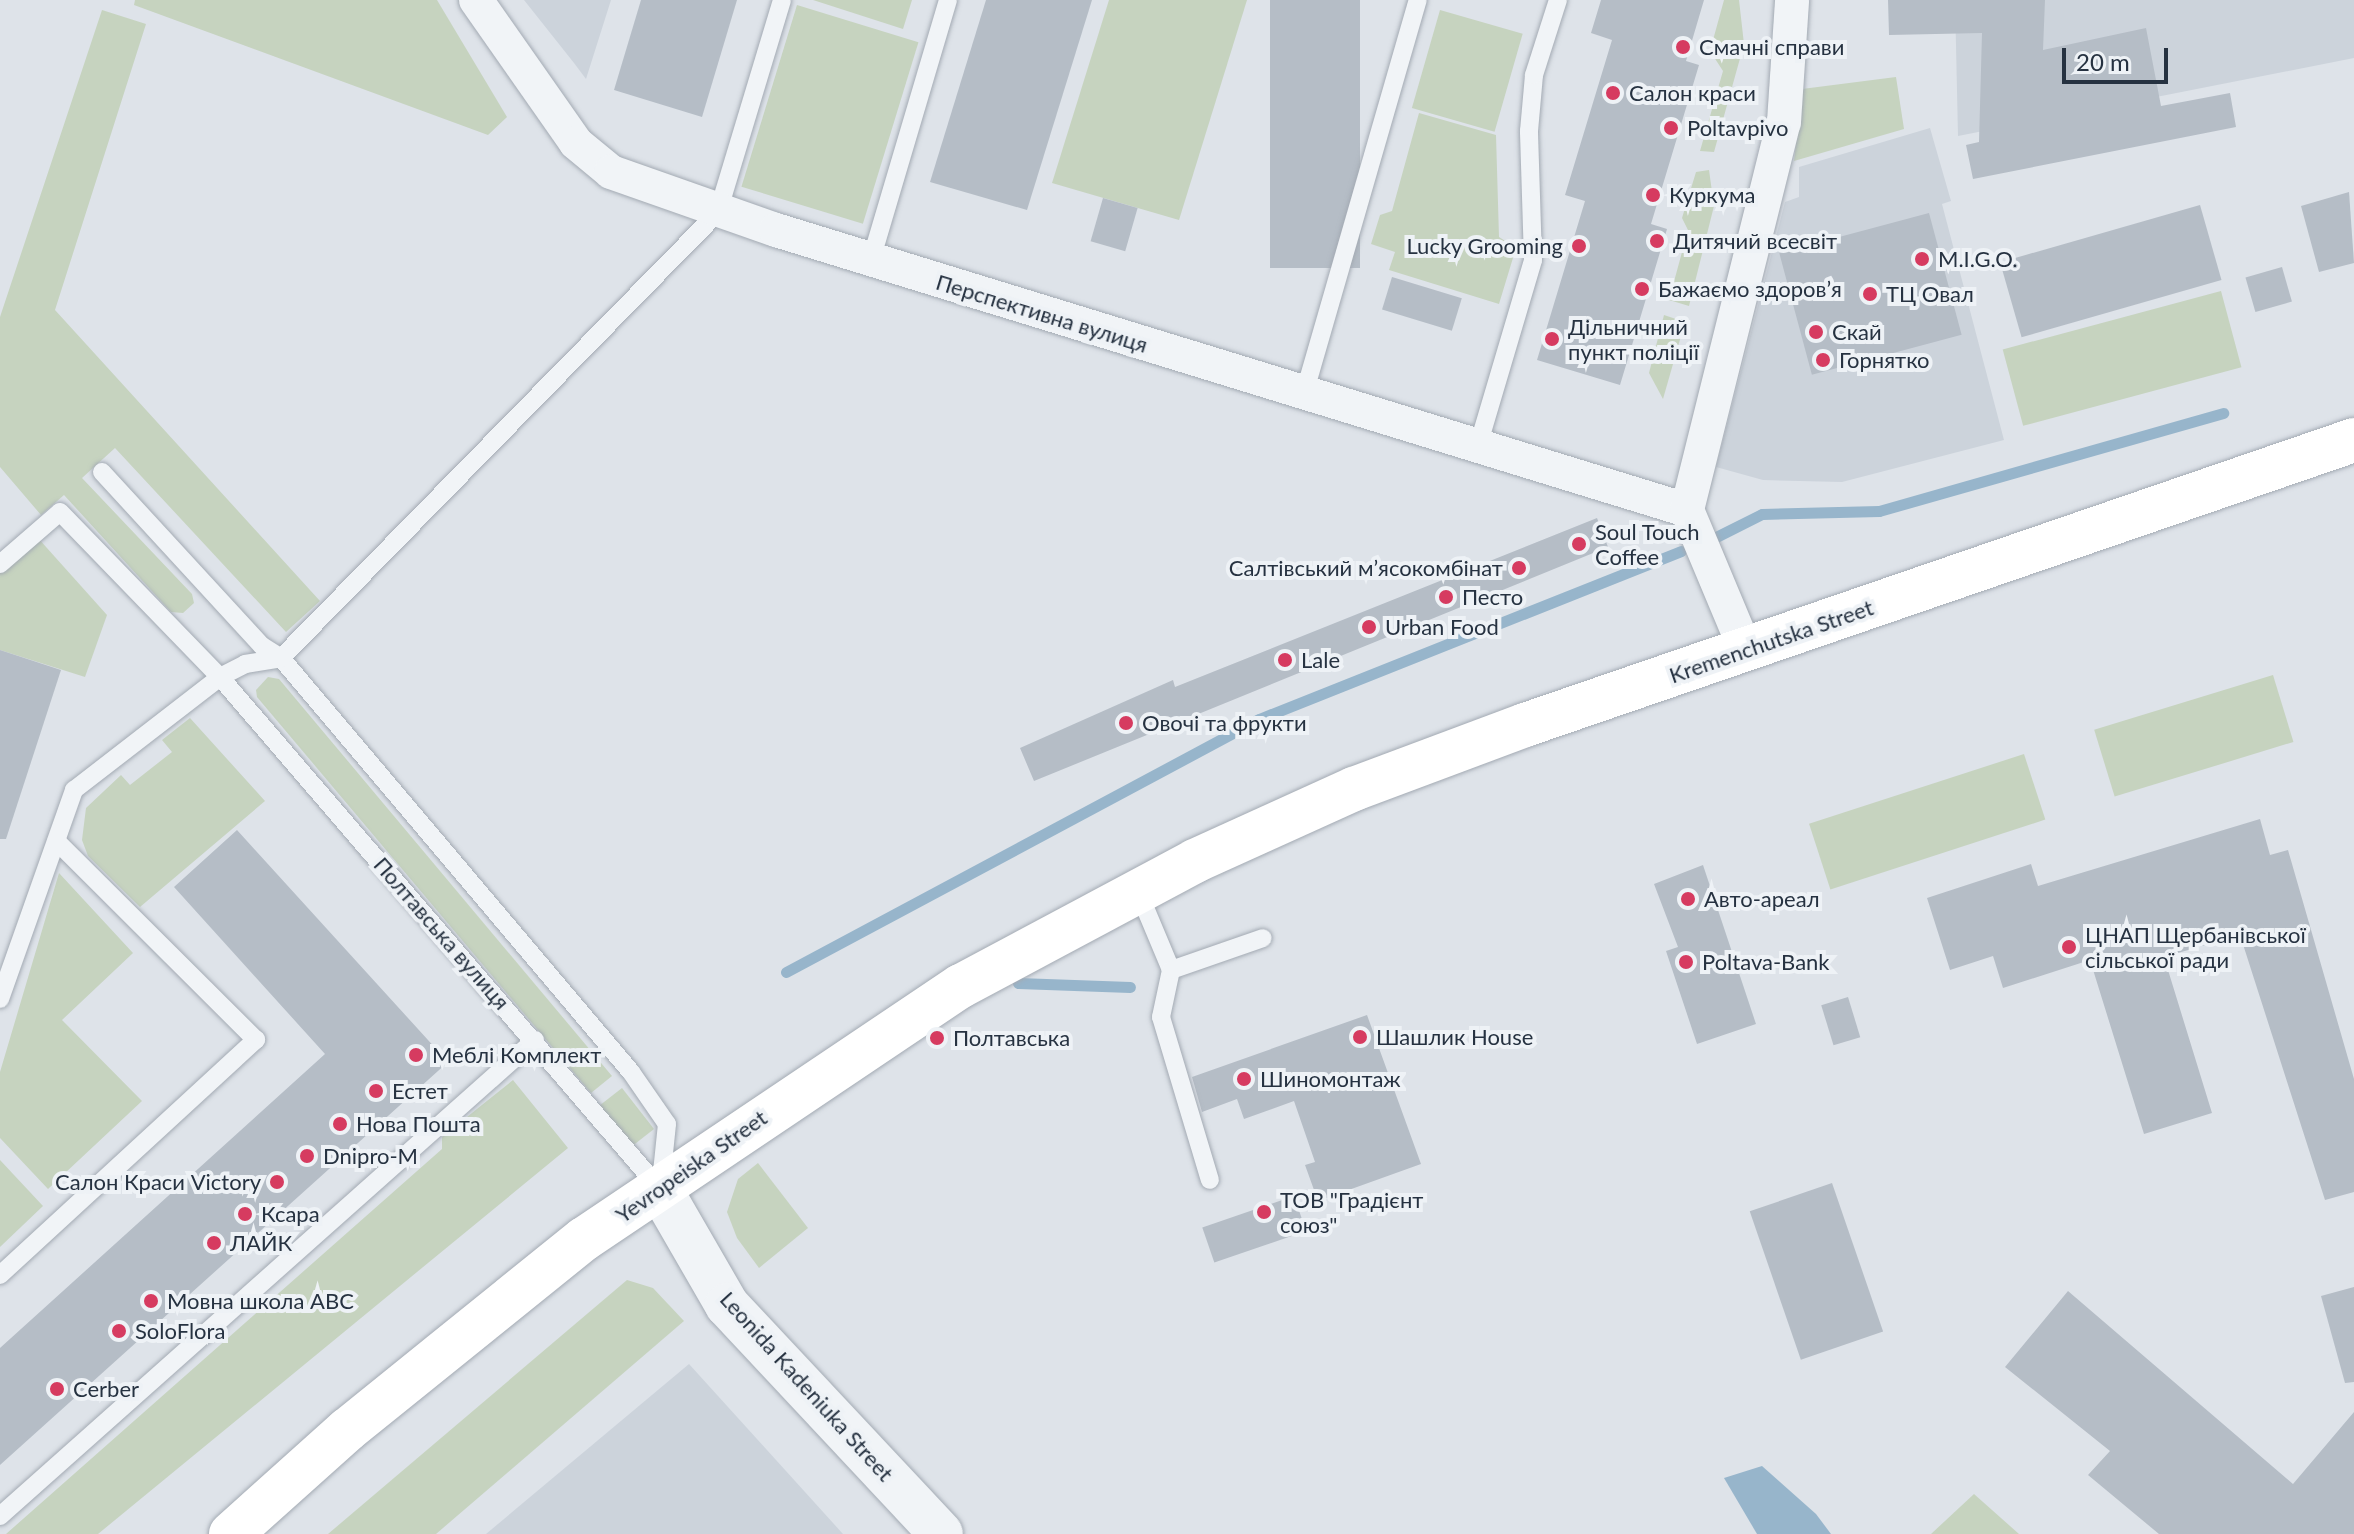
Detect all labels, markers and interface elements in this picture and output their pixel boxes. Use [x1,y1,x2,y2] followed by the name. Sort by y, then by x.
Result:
[2066,32,2172,82] scale bar
[1699,34,1844,60] place label: Смачні справи
[1674,38,1692,56] marker: Смачні справи
[2076,47,2130,76] text: 20 m
[1629,80,1756,106] place label: Салон краси
[1604,84,1622,102] marker: Салон краси
[1687,115,1788,141] place label: Poltavpivo
[1662,119,1680,137] marker: Poltavpivo
[1669,182,1755,208] place label: Куркума
[1644,186,1662,204] marker: Куркума
[1673,228,1837,254] place label: Дитячий всесвіт
[1648,232,1666,250] marker: Дитячий всесвіт
[1406,233,1563,259] place label: Lucky Grooming
[1570,237,1588,255] marker: Lucky Grooming
[1938,246,2018,272] place label: M.I.G.O.
[1913,250,1931,268] marker: M.I.G.O.
[933,268,1151,358] street label: Перспективна вулиця
[1658,276,1842,302] place label: Бажаємо здоровʼя
[1633,280,1651,298] marker: Бажаємо здоровʼя
[1886,281,1974,307] place label: ТЦ Овал
[1861,285,1879,303] marker: ТЦ Овал
[1568,313,1699,364] place label: Дільничний пункт поліції
[1832,319,1882,345] place label: Скай
[1807,323,1825,341] marker: Скай
[1543,330,1561,348] marker: Дільничний пункт поліції
[1839,347,1930,373] place label: Горнятко
[1814,351,1832,369] marker: Горнятко
[1595,518,1700,570] place label: Soul Touch Coffee
[1570,535,1588,553] marker: Soul Touch Coffee
[1229,555,1503,581] place label: Салтівський мʼясокомбінат
[1510,559,1528,577] marker: Салтівський мʼясокомбінат
[1462,584,1523,610] place label: Песто
[1437,588,1455,606] marker: Песто
[1666,594,1876,688] street label: Kremenchutska Street
[1385,614,1499,640] place label: Urban Food
[1360,618,1378,636] marker: Urban Food
[1301,647,1340,673] place label: Lale
[1276,651,1294,669] marker: Lale
[1142,710,1307,736] place label: Овочі та фрукти
[1117,714,1135,732] marker: Овочі та фрукти
[369,851,515,1015] street label: Полтавська вулиця
[1704,886,1820,912] place label: Авто-ареал
[1679,890,1697,908] marker: Авто-ареал
[2085,921,2306,972] place label: ЦНАП Щербанівської сільської ради
[2060,938,2078,956] marker: ЦНАП Щербанівської сільської ради
[1702,949,1830,975] place label: Poltava-Bank
[1677,953,1695,971] marker: Poltava-Bank
[1376,1024,1533,1050] place label: Шашлик House
[953,1025,1070,1051] place label: Полтавська
[1351,1028,1369,1046] marker: Шашлик House
[928,1029,946,1047] marker: Полтавська
[432,1042,601,1068] place label: Меблі Комплект
[407,1046,425,1064] marker: Меблі Комплект
[1260,1066,1401,1092] place label: Шиномонтаж
[1235,1070,1253,1088] marker: Шиномонтаж
[392,1078,448,1104] place label: Естет
[367,1082,385,1100] marker: Естет
[610,1104,772,1228] street label: Yevropeiska Street
[356,1111,481,1137] place label: Нова Пошта
[331,1115,349,1133] marker: Нова Пошта
[323,1143,418,1169] place label: Dnipro-M
[298,1147,316,1165] marker: Dnipro-M
[55,1169,261,1195] place label: Салон Краси Victory
[268,1173,286,1191] marker: Салон Краси Victory
[1280,1186,1423,1238] place label: ТОВ "Градієнт союз"
[261,1201,320,1227] place label: Ксара
[1255,1203,1273,1221] marker: ТОВ "Градієнт союз"
[236,1205,254,1223] marker: Ксара
[230,1230,292,1256] place label: ЛАЙК
[205,1234,223,1252] marker: ЛАЙК
[715,1286,899,1486] street label: Leonida Kadeniuka Street
[167,1288,354,1314] place label: Мовна школа ABC
[142,1292,160,1310] marker: Мовна школа ABC
[135,1318,225,1344] place label: SoloFlora
[110,1322,128,1340] marker: SoloFlora
[73,1376,139,1402] place label: Cerber
[48,1380,66,1398] marker: Cerber

